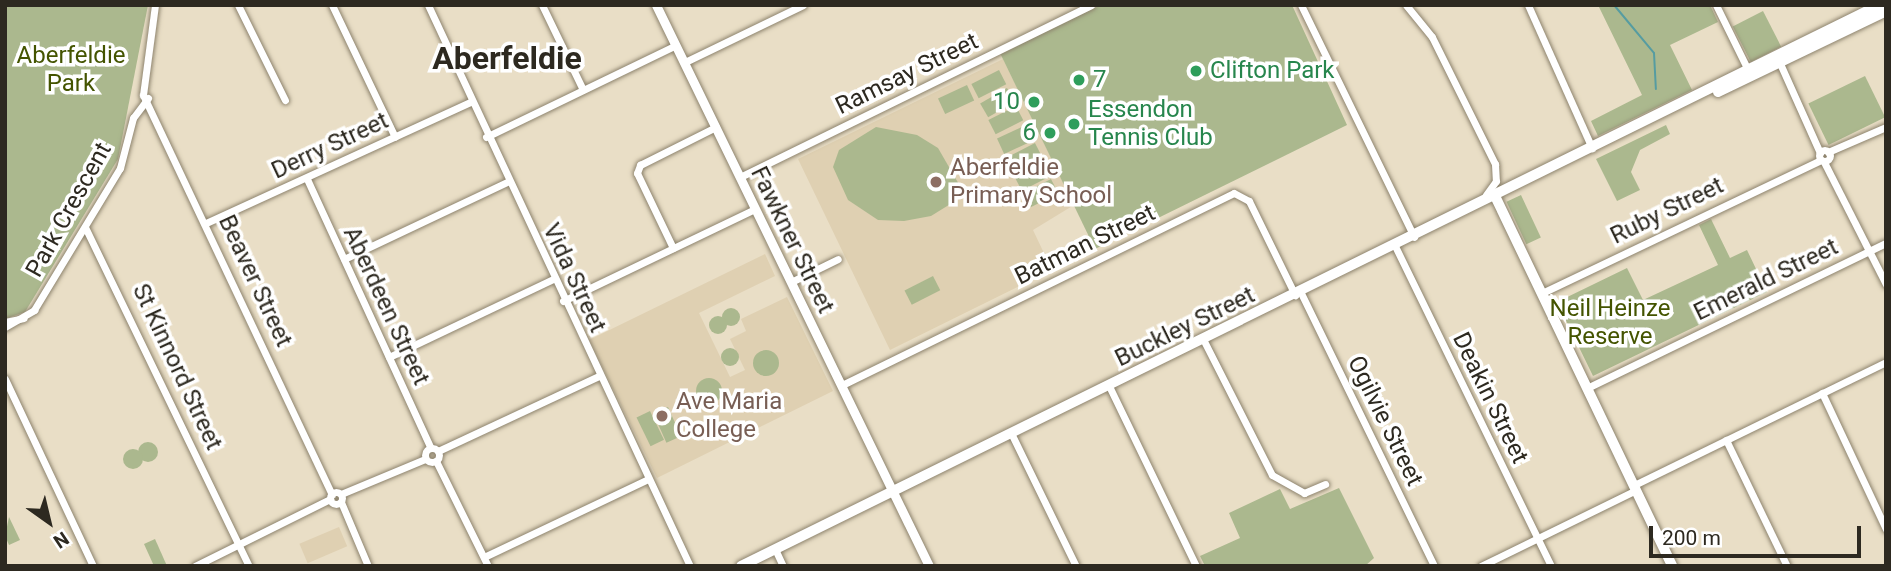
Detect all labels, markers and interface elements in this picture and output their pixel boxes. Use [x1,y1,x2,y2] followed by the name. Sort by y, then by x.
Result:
[831,27,983,121] street label: Ramsay Street
[432,39,582,77] district label: Aberfeldie
[17,42,125,98] park label: Aberfeldie Park
[1210,57,1335,85] place label: Clifton Park
[1188,63,1204,79] marker: Clifton Park
[1093,66,1106,94] place label: 7
[1071,72,1087,88] marker: 7
[993,88,1020,116] place label: 10
[1026,94,1042,110] marker: 10
[1088,96,1213,152] place label: Essendon Tennis Club
[267,106,393,186] street label: Derry Street
[1066,116,1082,132] marker: Essendon Tennis Club
[1023,119,1036,147] place label: 6
[1042,125,1058,141] marker: 6
[20,138,118,282] street label: Park Crescent
[950,154,1112,210] place label: Aberfeldie Primary School
[744,162,840,318] street label: Fawkner Street
[1606,171,1728,251] street label: Ruby Street
[928,174,944,190] marker: Aberfeldie Primary School
[1010,199,1160,291] street label: Batman Street
[212,210,298,352] street label: Beaver Street
[536,219,612,337] street label: Vida Street
[337,222,435,390] street label: Aberdeen Street
[1689,233,1843,327] street label: Emerald Street
[126,279,228,455] street label: St Kinnord Street
[1110,281,1260,373] street label: Buckley Street
[1550,295,1670,351] park label: Neil Heinze Reserve
[1446,328,1534,468] street label: Deakin Street
[1341,351,1429,491] street label: Ogilvie Street
[676,388,782,444] place label: Ave Maria College
[654,408,670,424] marker: Ave Maria College
[14,487,84,557] north arrow
[1653,512,1865,556] scale bar
[1662,526,1721,550] text: 200 m
[49,527,73,553] text: N

